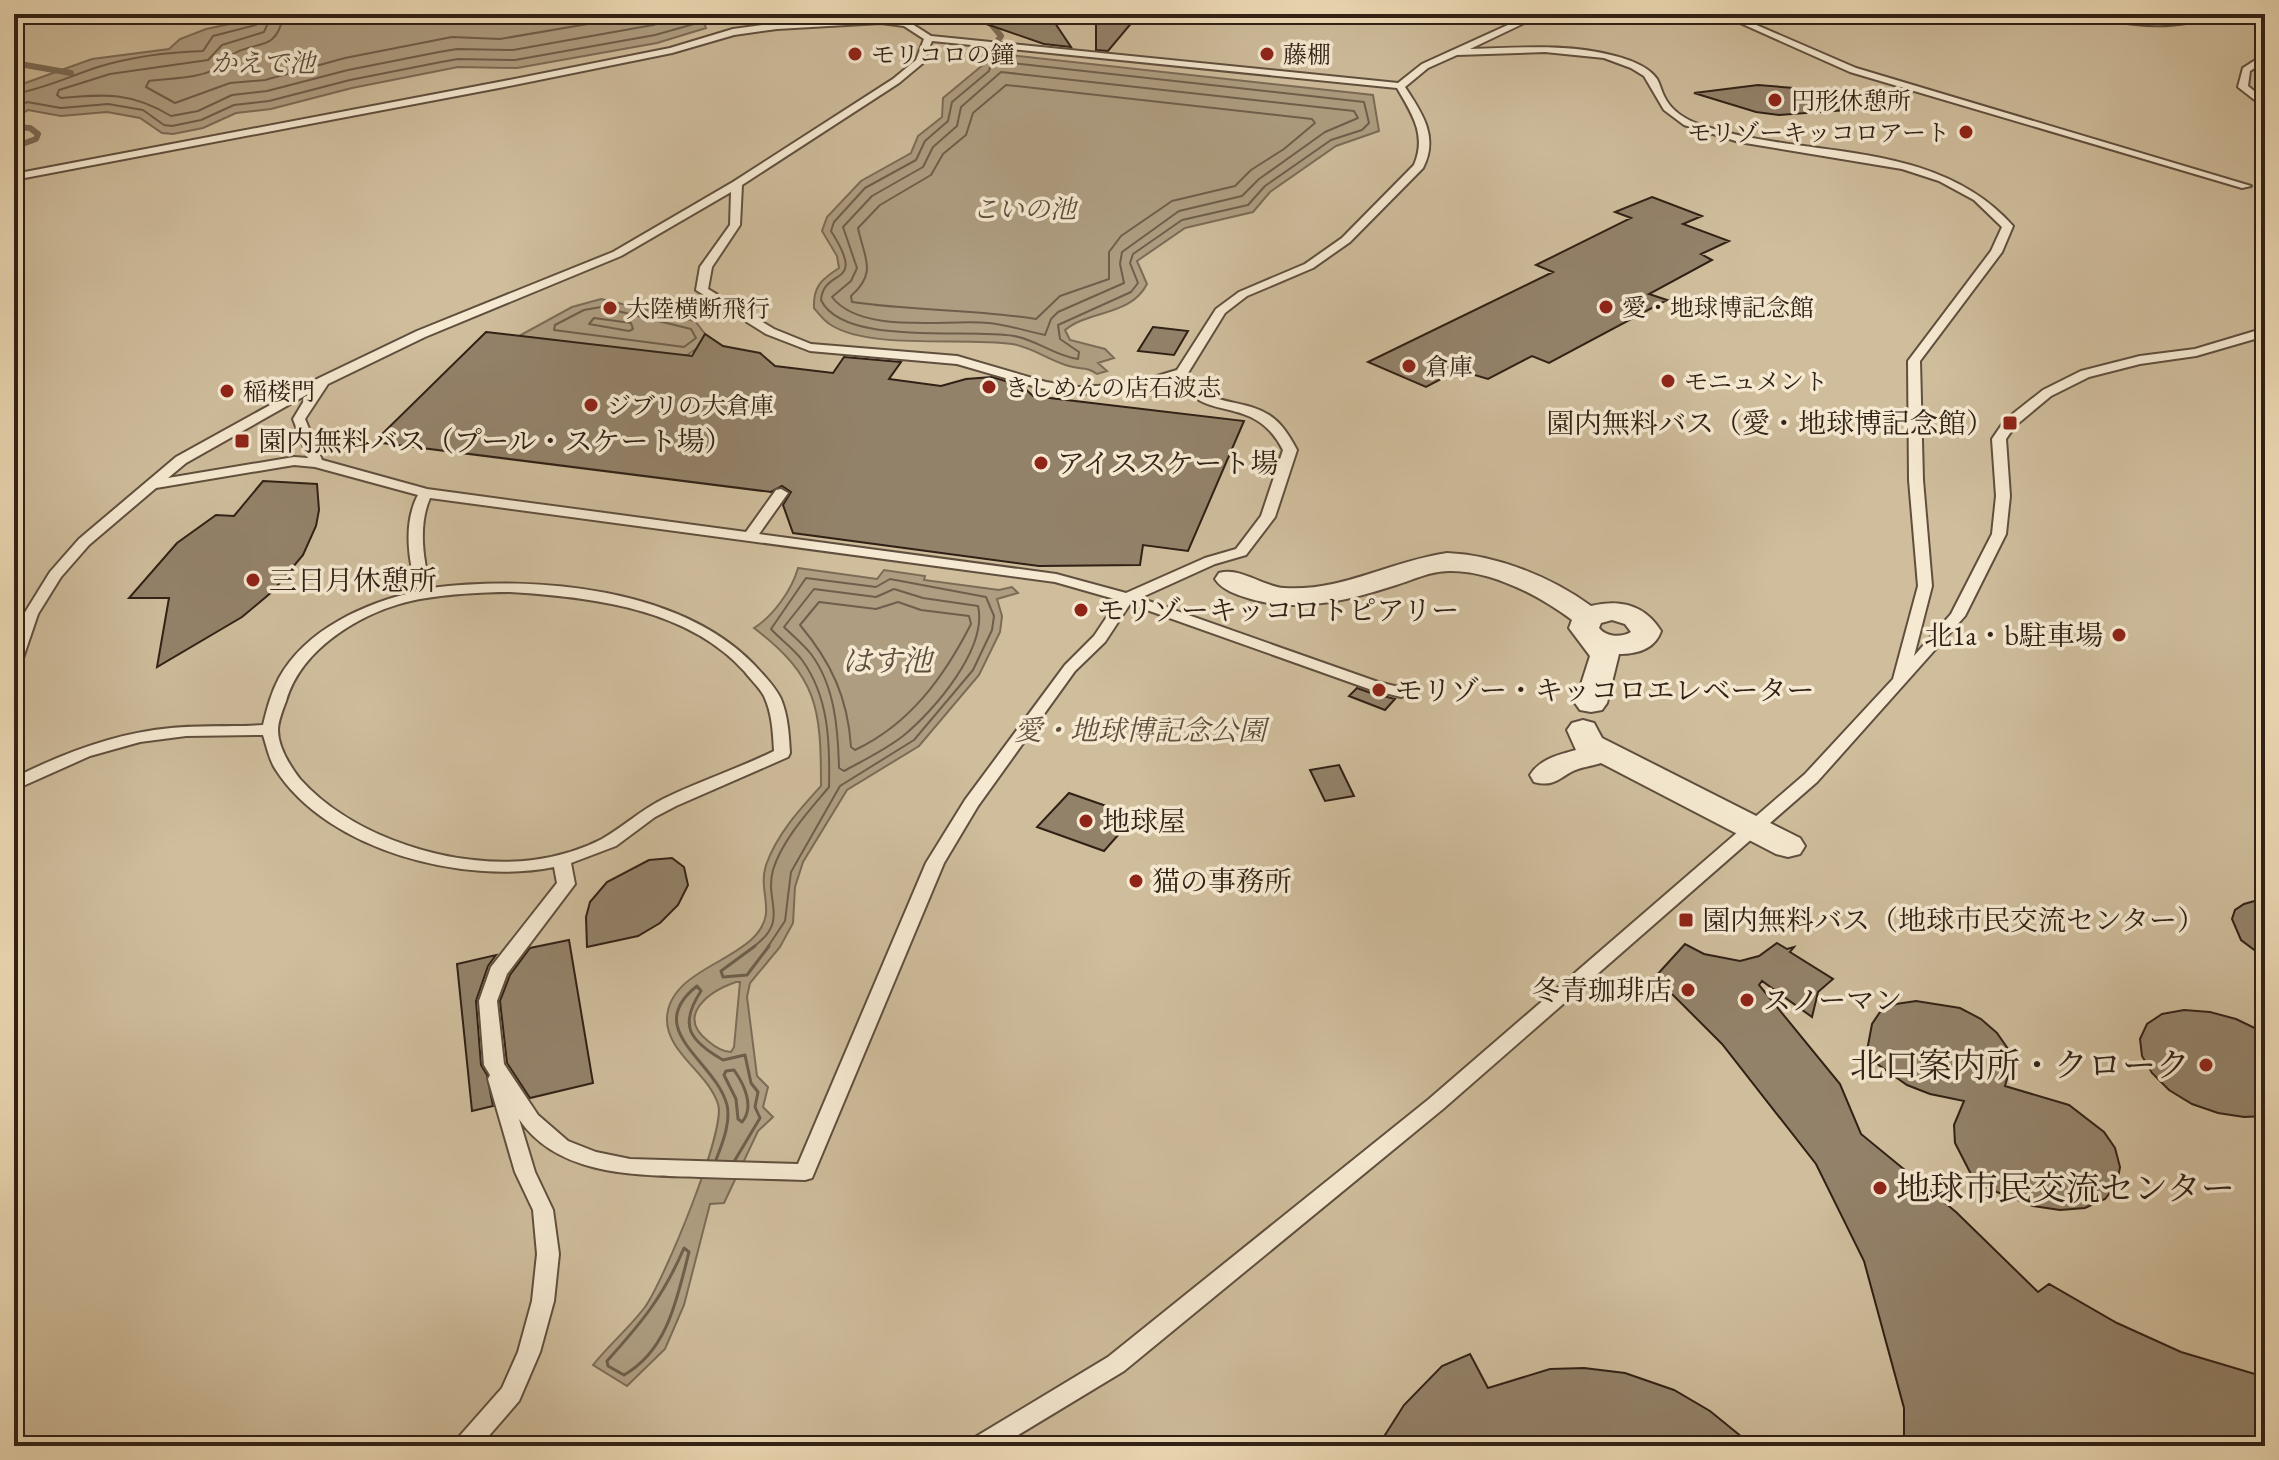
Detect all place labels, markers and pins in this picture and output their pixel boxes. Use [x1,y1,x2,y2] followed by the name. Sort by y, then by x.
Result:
[871,39,1015,70] place label: モリコロの鐘
[1283,39,1331,70] place label: 藤棚
[846,45,864,63] marker: モリコロの鐘
[1258,45,1276,63] marker: 藤棚
[1791,85,1911,116] place label: 円形休憩所
[1766,91,1784,109] marker: 円形休憩所
[1687,117,1950,148] place label: モリゾーキッコロアート
[1957,123,1975,141] marker: モリゾーキッコロアート
[1622,292,1814,323] place label: 愛・地球博記念館
[626,293,770,324] place label: 大陸横断飛行
[1597,298,1615,316] marker: 愛・地球博記念館
[601,299,619,317] marker: 大陸横断飛行
[1425,351,1473,382] place label: 倉庫
[1400,357,1418,375] marker: 倉庫
[1684,366,1828,397] place label: モニュメント
[1005,372,1221,403] place label: きしめんの店石波志
[1659,372,1677,390] marker: モニュメント
[243,376,315,407] place label: 稲楼門
[980,378,998,396] marker: きしめんの店石波志
[218,382,236,400] marker: 稲楼門
[607,390,774,421] place label: ジブリの大倉庫
[582,396,600,414] marker: ジブリの大倉庫
[1546,405,1994,441] place label: 園内無料バス（愛・地球博記念館）
[2001,414,2019,432] marker: 園内無料バス（愛・地球博記念館）
[258,423,733,459] place label: 園内無料バス（プール・スケート場）
[233,432,251,450] marker: 園内無料バス（プール・スケート場）
[1057,445,1278,481] place label: アイススケート場
[1032,454,1050,472] marker: アイススケート場
[269,562,437,598] place label: 三日月休憩所
[244,571,262,589] marker: 三日月休憩所
[1097,592,1459,628] place label: モリゾーキッコロトピアリー
[1072,601,1090,619] marker: モリゾーキッコロトピアリー
[1924,617,2103,653] place label: 北1a・b駐車場
[2110,626,2128,644] marker: 北1a・b駐車場
[1395,672,1814,708] place label: モリゾー・キッコロエレベーター
[1370,681,1388,699] marker: モリゾー・キッコロエレベーター
[1102,803,1186,839] place label: 地球屋
[1077,812,1095,830] marker: 地球屋
[1152,863,1292,899] place label: 猫の事務所
[1127,872,1145,890] marker: 猫の事務所
[1702,902,2205,938] place label: 園内無料バス（地球市民交流センター）
[1677,911,1695,929] marker: 園内無料バス（地球市民交流センター）
[1532,972,1672,1008] place label: 冬青珈琲店
[1679,981,1697,999] marker: 冬青珈琲店
[1763,982,1902,1018] place label: スノーマン
[1738,991,1756,1009] marker: スノーマン
[1850,1043,2190,1087] place label: 北口案内所・クローク
[2197,1056,2215,1074] marker: 北口案内所・クローク
[1896,1166,2235,1210] place label: 地球市民交流センター
[1871,1179,1889,1197] marker: 地球市民交流センター

